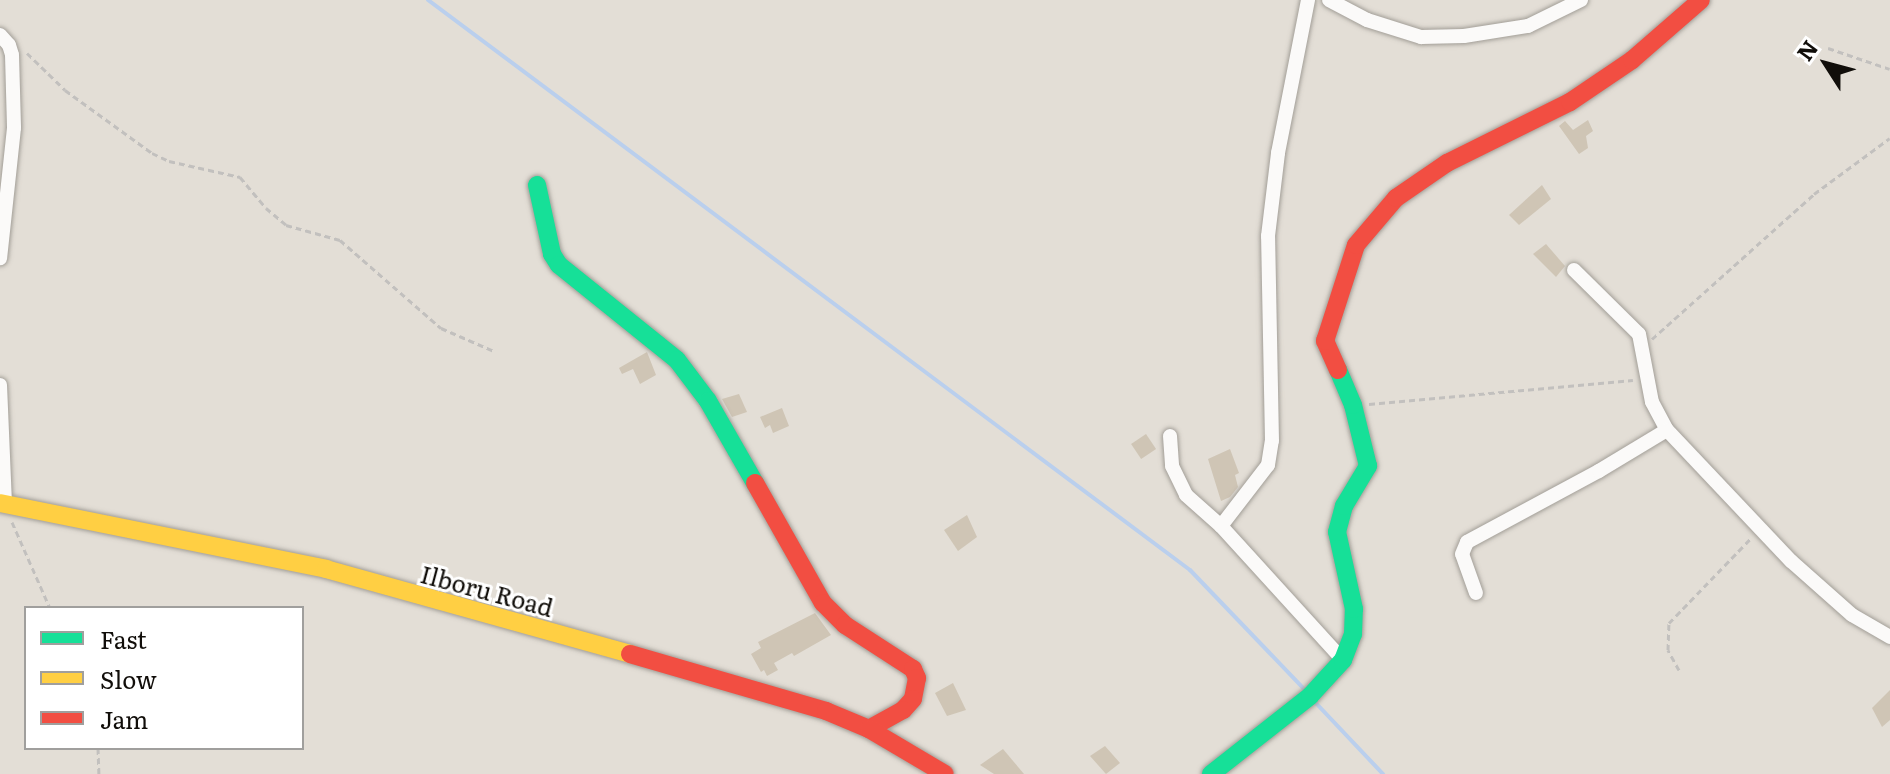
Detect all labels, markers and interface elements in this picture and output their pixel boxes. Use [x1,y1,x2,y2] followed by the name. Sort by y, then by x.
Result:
[1786,24,1866,104] north arrow
[1787,32,1825,67] text: N
[418,559,556,621] street label: Ilboru Road
[24,606,304,750] legend
[100,621,147,656] text: Fast
[100,661,157,696] text: Slow
[100,701,148,736] text: Jam

